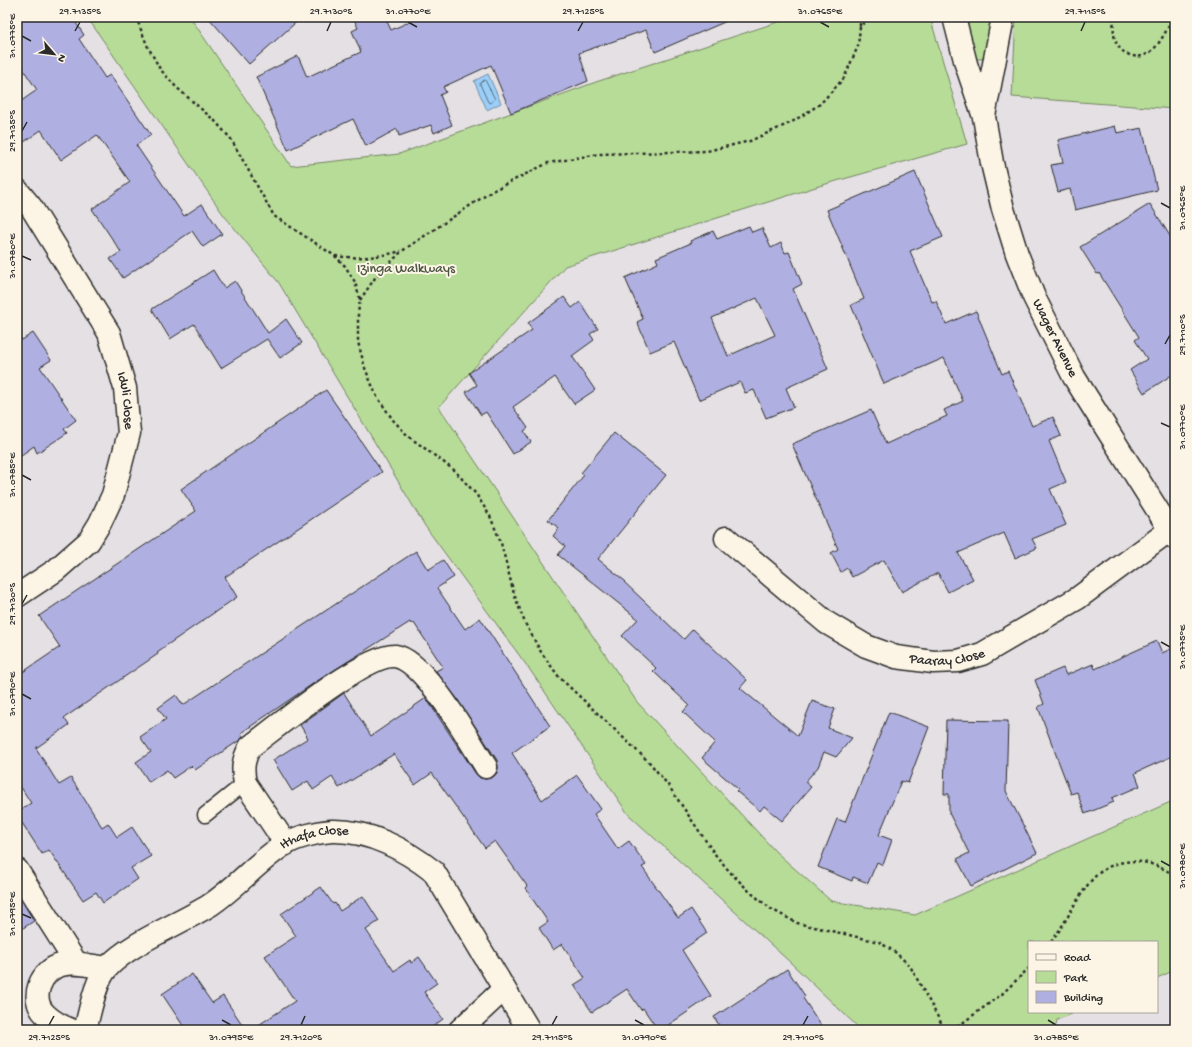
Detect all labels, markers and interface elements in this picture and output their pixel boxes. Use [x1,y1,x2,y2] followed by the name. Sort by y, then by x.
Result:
[59,6,101,18] text: 29.7135°S
[310,6,353,18] text: 29.7130°S
[385,6,431,18] text: 31.0770°E
[562,6,604,18] text: 29.7125°S
[797,6,843,18] text: 31.0765°E
[1065,6,1106,18] text: 29.7115°S
[7,13,19,59] text: 31.0775°E
[34,34,74,74] north arrow
[54,52,68,64] text: N
[7,110,19,152] text: 29.7135°S
[1177,185,1189,231] text: 31.0765°E
[7,233,19,280] text: 31.0780°E
[357,261,456,278] park label: Izinga Walkways
[1028,296,1082,381] street label: Wager Avenue
[1177,314,1189,356] text: 29.7110°S
[112,370,137,431] street label: Iduli Close
[1177,404,1189,450] text: 31.0770°E
[7,452,19,498] text: 31.0785°E
[7,582,19,625] text: 29.7130°S
[1177,624,1189,670] text: 31.0775°E
[907,645,988,671] street label: Paaray Close
[7,671,19,717] text: 31.0790°E
[277,822,350,853] street label: Ithafa Close
[1177,843,1189,890] text: 31.0780°E
[7,891,19,937] text: 31.0795°E
[1028,941,1158,1013] legend
[1064,952,1091,966] text: Road
[1063,972,1089,986] text: Park
[1063,992,1103,1006] text: Building
[28,1032,70,1044] text: 29.7125°S
[208,1032,254,1044] text: 31.0795°E
[280,1032,322,1044] text: 29.7120°S
[532,1032,573,1044] text: 29.7115°S
[621,1032,667,1044] text: 31.0790°E
[782,1032,824,1044] text: 29.7110°S
[1033,1032,1079,1044] text: 31.0785°E

